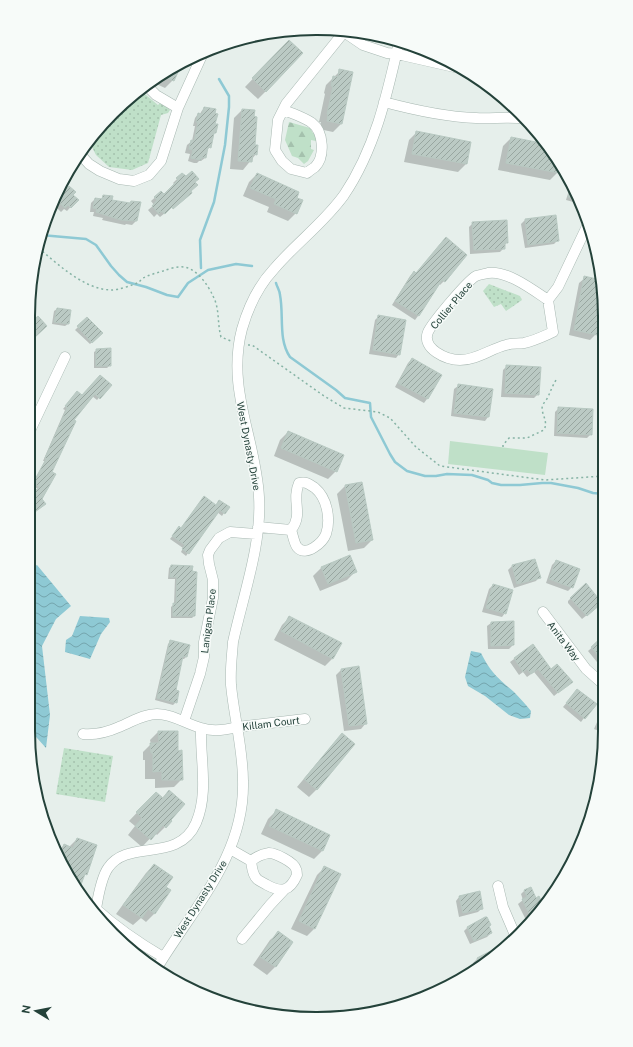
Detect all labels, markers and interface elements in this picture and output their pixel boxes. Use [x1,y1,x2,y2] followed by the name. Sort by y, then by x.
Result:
[428,278,475,331] street label: Collier Place
[235,401,264,492] street label: West Dynasty Drive
[198,588,218,654] street label: Lanigan Place
[545,619,583,664] street label: Anita Way
[242,714,301,732] street label: Killam Court
[171,857,229,940] street label: West Dynasty Drive
[16,991,56,1031] north arrow
[19,1004,33,1015] text: N

